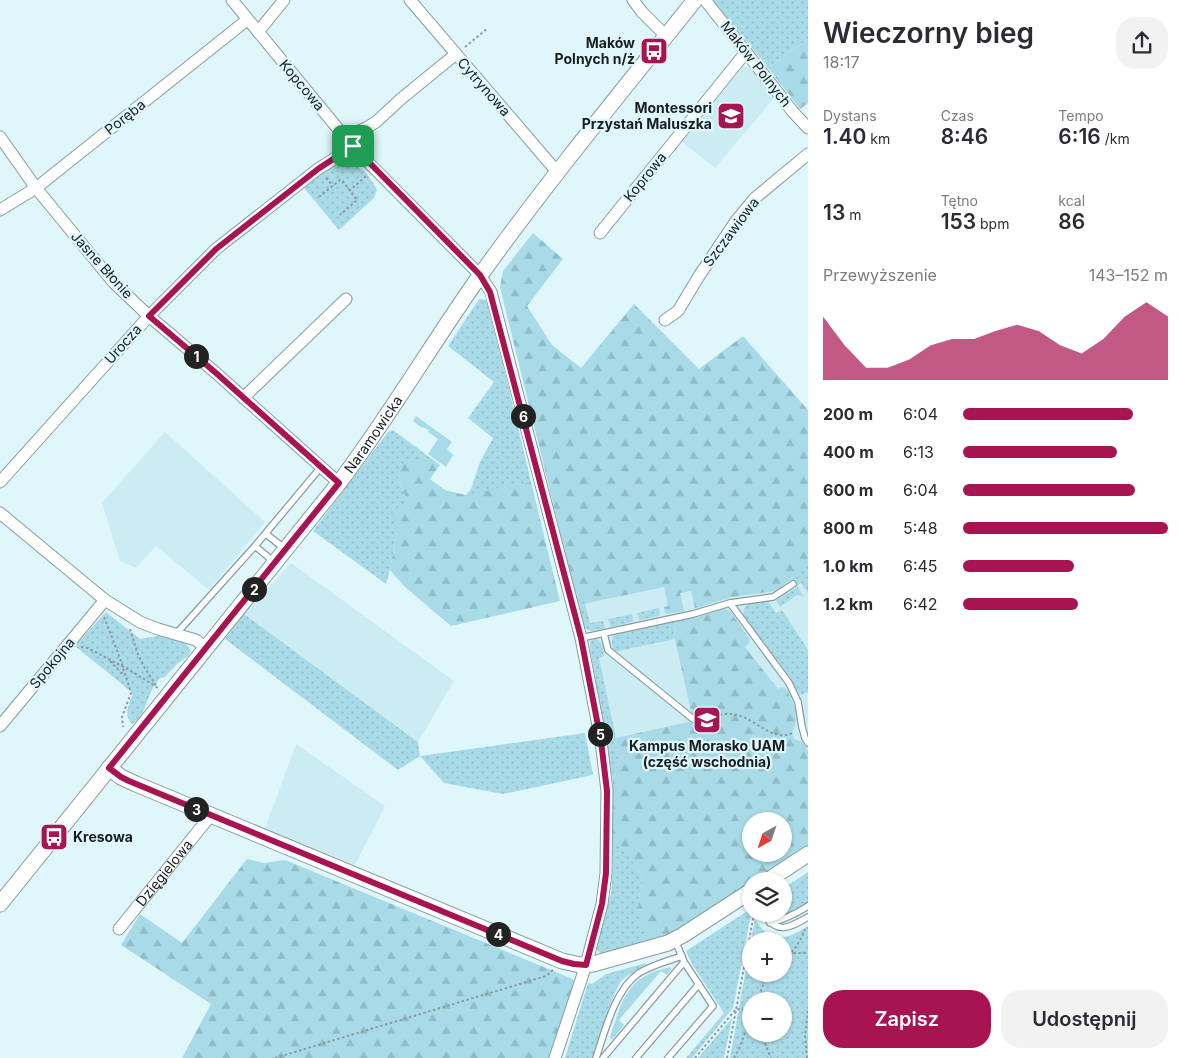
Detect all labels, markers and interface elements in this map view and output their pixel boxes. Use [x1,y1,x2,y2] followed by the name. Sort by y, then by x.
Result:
[823,16,1034,50] text: Wieczorny bieg
[718,17,795,110] street label: Maków Polnych
[1116,17,1168,69] button: share
[555,34,635,67] place label: Maków Polnych n/ż
[639,36,669,66] bus stop icon: Maków Polnych n/ż
[823,52,860,72] text: 18:17
[454,54,514,119] street label: Cytrynowa
[276,56,329,114] street label: Kopcowa
[101,95,148,138] street label: Poręba
[582,99,712,132] place label: Montessori Przystań Maluszka
[716,101,746,131] school or university icon: Montessori Przystań Maluszka
[823,107,877,124] text: Dystans
[941,107,974,124] text: Czas
[1058,107,1104,124] text: Tempo
[823,124,866,149] text: 1.40
[941,124,988,149] text: 8:46
[1058,124,1101,149] text: 6:16
[332,125,374,167] pin
[866,130,890,147] text: km
[1101,130,1130,147] text: /km
[339,132,367,160] icon: arrive
[620,149,670,205] street label: Koprowa
[941,192,978,209] text: Tętno
[1058,192,1085,209] text: kcal
[699,194,762,270] street label: Szczawiowa
[823,200,845,225] text: 13
[845,206,861,223] text: m
[941,209,976,234] text: 153
[1058,209,1085,234] text: 86
[976,215,1009,232] text: bpm
[68,228,137,302] street label: Jasne Błonie
[823,265,937,285] text: Przewyższenie
[1089,265,1168,285] text: 143–152 m
[101,320,145,367] street label: Urocza
[184,344,208,368] pin: 1
[193,348,200,365] text: 1
[340,392,406,476] street label: Naramowicka
[510,404,536,428] pin: 6
[823,404,873,424] text: 200 m
[903,404,938,424] text: 6:04
[519,408,528,425] text: 6
[823,442,874,462] text: 400 m
[903,442,934,462] text: 6:13
[823,480,873,500] text: 600 m
[903,480,938,500] text: 6:04
[823,518,873,538] text: 800 m
[903,518,938,538] text: 5:48
[823,556,873,576] text: 1.0 km
[903,556,938,576] text: 6:45
[242,576,266,602] pin: 2
[250,581,259,598] text: 2
[823,594,873,614] text: 1.2 km
[903,594,938,614] text: 6:42
[25,634,78,692] street label: Spokojna
[692,705,722,735] school or university icon: Kampus Morasko UAM (część wschodnia)
[588,722,612,746] pin: 5
[596,726,605,743] text: 5
[629,737,785,770] place label: Kampus Morasko UAM (część wschodnia)
[184,796,208,822] pin: 3
[192,801,201,818] text: 3
[742,812,792,862] north arrow
[742,812,792,1042] map controls
[39,822,69,852] bus stop icon: Kresowa
[73,828,133,845] place label: Kresowa
[132,836,196,909] street label: Dzięgielowa
[742,872,792,922] button: layers
[486,922,510,946] pin: 4
[494,926,503,943] text: 4
[742,932,792,982] button: +
[823,990,991,1048] button: Zapisz
[1001,990,1168,1048] button: Udostępnij
[742,992,792,1042] button: −

